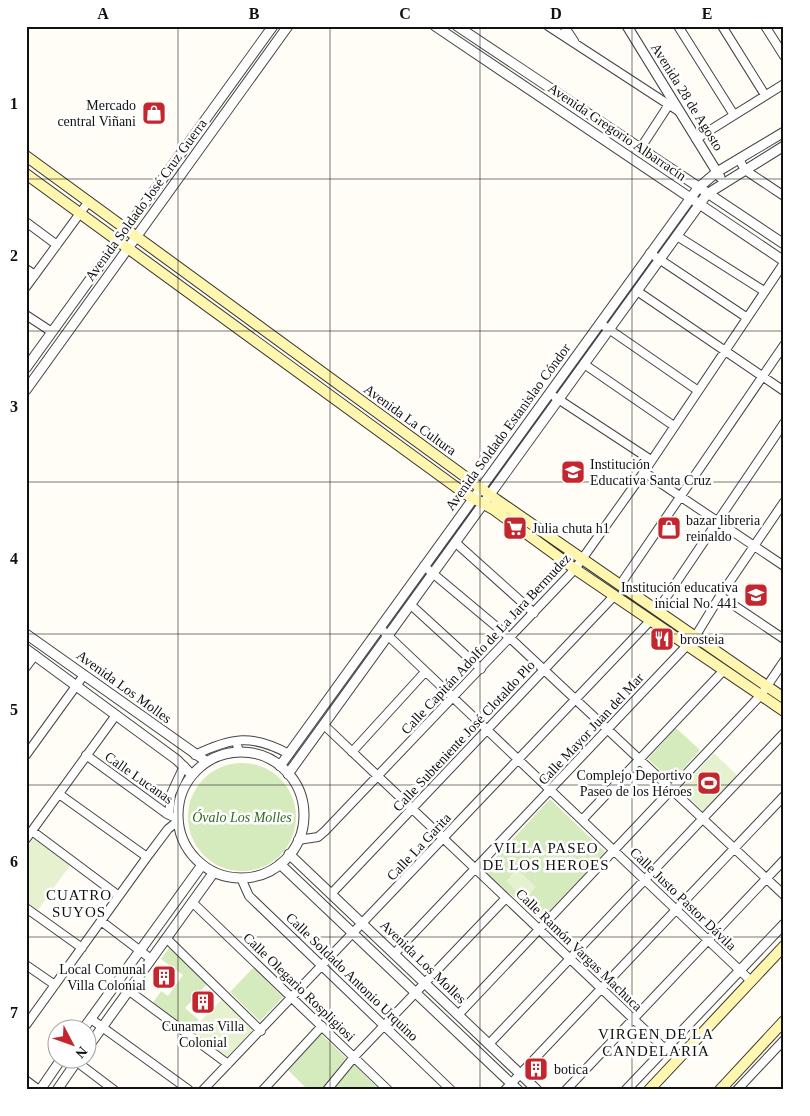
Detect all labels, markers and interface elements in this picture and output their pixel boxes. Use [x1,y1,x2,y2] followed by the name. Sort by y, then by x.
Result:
[97,5,109,22] text: A
[249,5,260,22] text: B
[399,5,411,22] text: C
[550,5,562,22] text: D
[702,5,712,22] text: E
[648,41,726,153] street label: Avenida 28 de Agosto
[545,80,689,184] street label: Avenida Gregorio Albarracín
[10,95,18,112] text: 1
[57,98,136,129] place label: Mercado central Viñani
[141,100,167,126] shop icon: Mercado central Viñani
[82,115,210,284] street label: Avenida Soldado José Cruz Guerra
[10,247,18,264] text: 2
[442,340,574,513] street label: Avenida Soldado Estanislao Cóndor
[361,382,460,459] street label: Avenida La Cultura
[10,398,18,415] text: 3
[590,457,711,488] place label: Institución Educativa Santa Cruz
[560,459,586,485] school or university icon: Institución Educativa Santa Cruz
[686,513,761,544] place label: bazar libreria reinaldo
[502,515,528,541] supermarket icon: Julia chuta h1
[656,515,682,541] shop icon: bazar libreria reinaldo
[532,521,610,536] place label: Julia chuta h1
[10,550,18,567] text: 4
[398,551,574,737] street label: Calle Capitán Adolfo de La Jara Bermudez
[621,580,739,611] place label: Institución educativa inicial No. 441
[743,582,769,608] school or university icon: Institución educativa inicial No. 441
[649,626,675,652] restaurant icon: brosteia
[680,632,725,647] place label: brosteia
[74,648,174,726] street label: Avenida Los Molles
[390,658,538,814] street label: Calle Subteniente José Clotaldo Plo
[535,670,647,788] street label: Calle Mayor Juan del Mar
[10,701,18,718] text: 5
[102,749,176,807] street label: Calle Lucanas
[577,768,692,799] place label: Complejo Deportivo Paseo de los Héroes
[696,770,722,796] sports icon: Complejo Deportivo Paseo de los Héroes
[192,809,292,825] park label: Óvalo Los Molles
[384,810,454,884] street label: Calle La Garita
[482,840,610,873] district label: VILLA PASEO DE LOS HEROES
[627,845,740,954] street label: Calle Justo Pastor Dávila
[10,853,18,870] text: 6
[513,886,646,1015] street label: Calle Ramón Vargas Machuca
[46,887,112,920] district label: CUATRO SUYOS
[283,910,421,1044] street label: Calle Soldado Antonio Urquino
[377,917,469,1007] street label: Avenida Los Molles
[240,930,358,1044] street label: Calle Olegario Rospligiosi
[59,962,146,993] place label: Local Comunal Villa Colonial
[151,964,177,990] building icon: Local Comunal Villa Colonial
[190,989,216,1015] building icon: Cunamas Villa Colonial
[10,1004,18,1021] text: 7
[48,1018,98,1068] north arrow
[162,1019,245,1050] place label: Cunamas Villa Colonial
[598,1026,714,1059] district label: VIRGEN DE LA CANDELARIA
[72,1043,90,1061] text: N
[523,1056,549,1082] building icon: botica
[554,1062,589,1077] place label: botica

